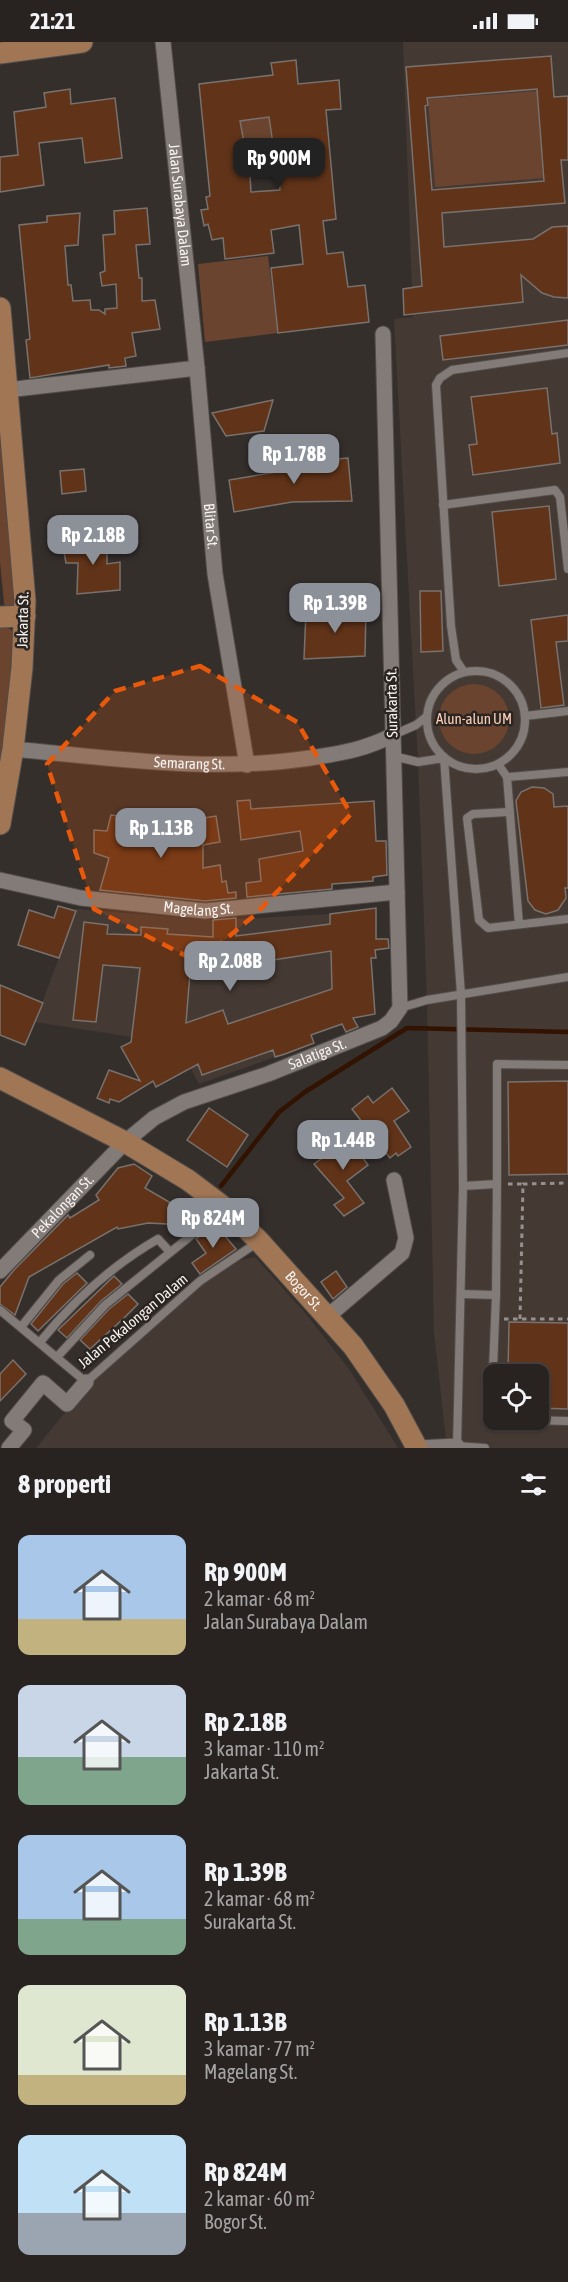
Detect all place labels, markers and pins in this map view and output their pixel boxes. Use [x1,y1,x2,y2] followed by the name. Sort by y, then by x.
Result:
[224,138,334,189] pin: Rp 900M
[232,434,356,485] pin: Rp 1.78B
[31,515,155,566] pin: Rp 2.18B
[273,583,397,634] pin: Rp 1.39B
[99,808,223,859] pin: Rp 1.13B
[168,941,292,992] pin: Rp 2.08B
[281,1120,405,1171] pin: Rp 1.44B
[158,1198,268,1249] pin: Rp 824M

